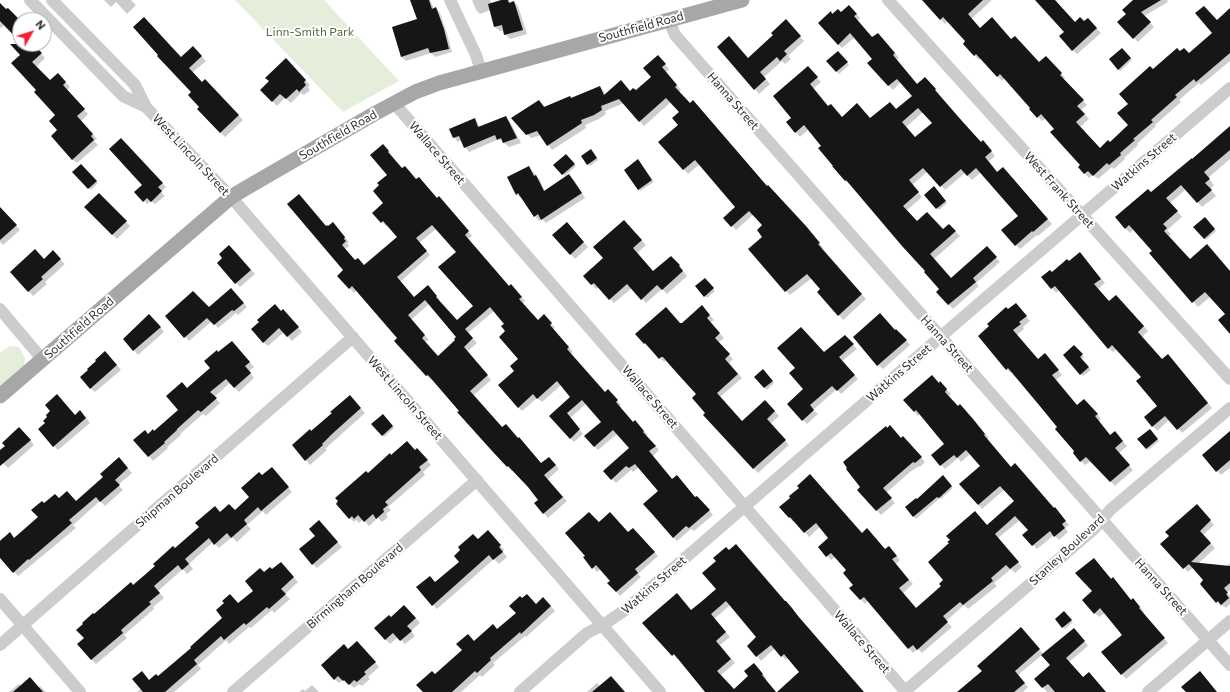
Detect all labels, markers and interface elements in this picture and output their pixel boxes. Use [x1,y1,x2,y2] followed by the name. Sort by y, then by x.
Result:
[597,9,685,45] street label: Southfield Road
[12,12,52,52] north arrow
[33,17,49,32] text: N
[266,25,354,39] park label: Linn-Smith Park
[704,69,762,133] street label: Hanna Street
[297,107,379,163] street label: Southfield Road
[149,111,233,199] street label: West Lincoln Street
[406,119,468,187] street label: Wallace Street
[1109,130,1179,194] street label: Watkins Street
[1021,149,1097,231] street label: West Frank Street
[41,294,117,362] street label: Southfield Road
[918,313,976,375] street label: Hanna Street
[864,341,934,405] street label: Watkins Street
[365,353,445,443] street label: West Lincoln Street
[619,363,681,431] street label: Wallace Street
[133,451,221,531] street label: Shipman Boulevard
[1026,512,1108,588] street label: Stanley Boulevard
[304,540,406,632] street label: Birmingham Boulevard
[619,553,689,617] street label: Watkins Street
[1132,556,1190,618] street label: Hanna Street
[831,608,893,676] street label: Wallace Street

